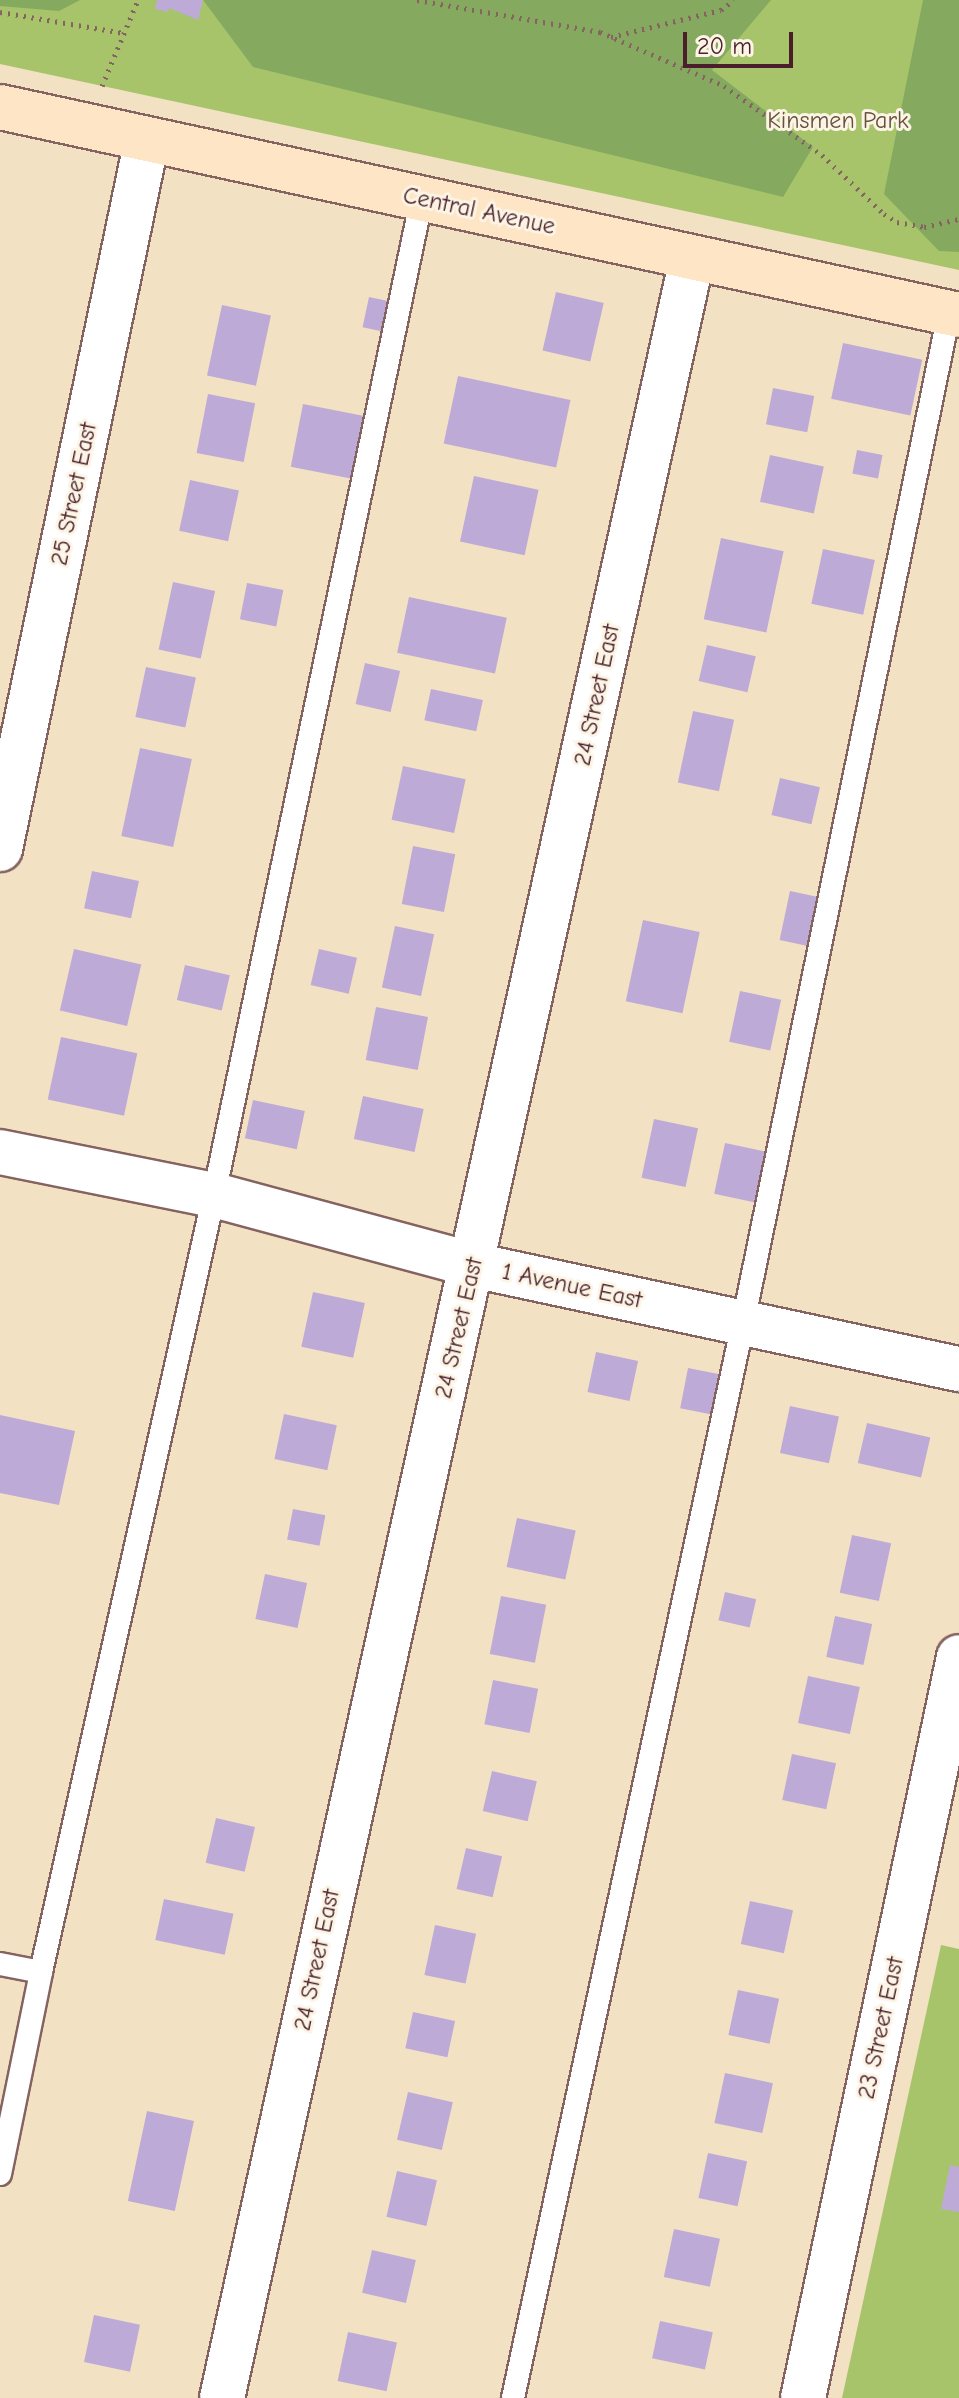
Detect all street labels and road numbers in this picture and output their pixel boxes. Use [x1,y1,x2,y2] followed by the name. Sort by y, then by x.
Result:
[400,181,558,241] street label: Central Avenue
[45,420,103,568] street label: 25 Street East
[568,622,626,768] street label: 24 Street East
[429,1255,489,1401] street label: 24 Street East
[499,1257,645,1315] street label: 1 Avenue East
[288,1887,346,2033] street label: 24 Street East
[852,1954,910,2102] street label: 23 Street East

